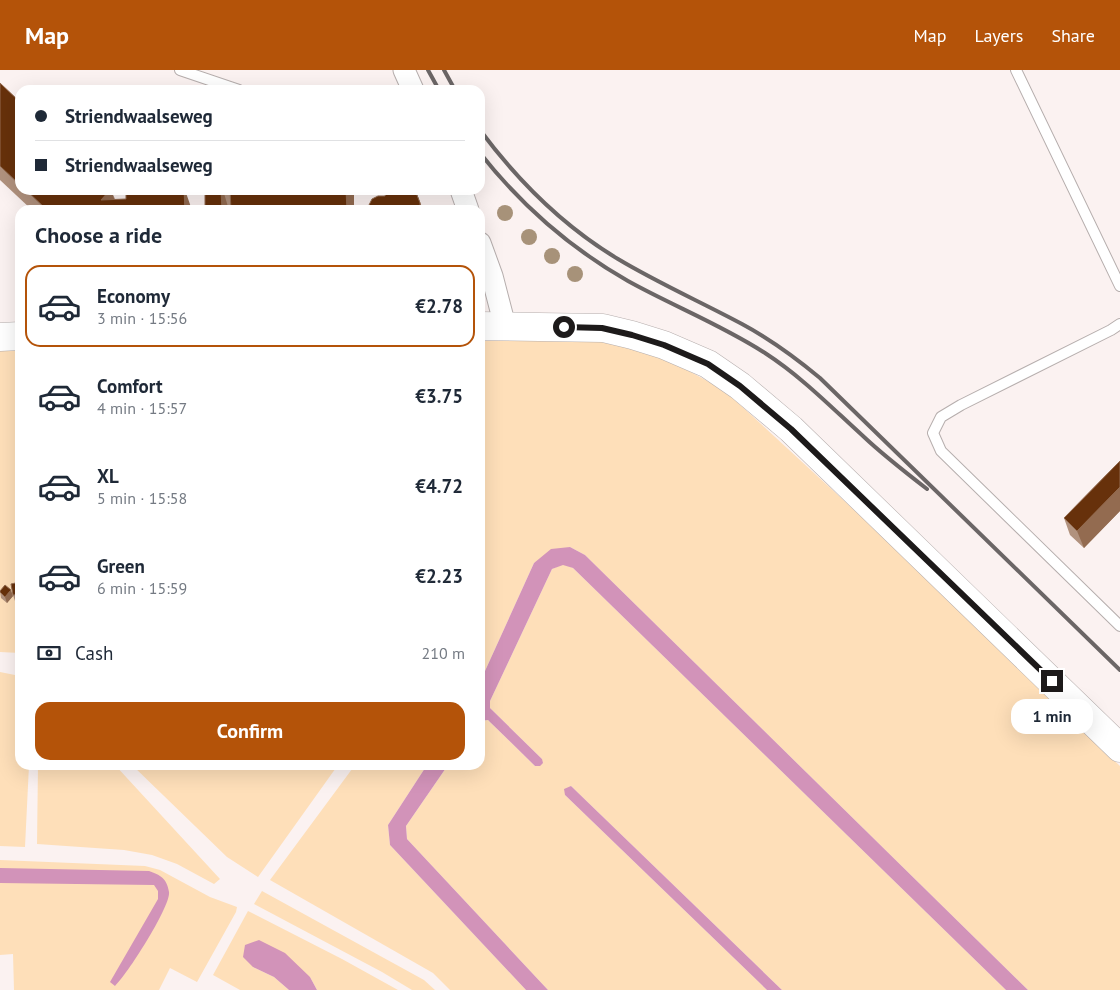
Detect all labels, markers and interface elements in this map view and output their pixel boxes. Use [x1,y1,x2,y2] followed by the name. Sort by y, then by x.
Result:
[25,20,69,51] text: Map
[914,24,946,47] text: Map
[974,24,1023,47] text: Layers
[1051,24,1095,47] text: Share
[65,104,213,128] text: Striendwaalseweg
[65,153,213,177] text: Striendwaalseweg
[35,221,162,249] text: Choose a ride
[37,284,82,329] icon: car
[97,284,170,308] text: Economy
[415,294,463,318] text: €2.78
[97,308,187,328] text: 3 min · 15:56
[553,316,575,338] route start
[37,374,82,419] icon: car
[97,374,163,398] text: Comfort
[415,384,463,408] text: €3.75
[97,398,187,418] text: 4 min · 15:57
[37,464,82,509] icon: car
[97,464,119,488] text: XL
[415,474,463,498] text: €4.72
[97,488,187,508] text: 5 min · 15:58
[37,554,82,599] icon: car
[97,554,145,578] text: Green
[415,564,463,588] text: €2.23
[97,578,187,598] text: 6 min · 15:59
[35,639,63,667] icon: cash
[75,641,113,665] text: Cash
[422,643,465,663] text: 210 m
[1041,670,1063,692] route end
[1011,698,1093,734] callout: 1 min
[35,702,465,760] button: Confirm
[1032,706,1072,726] text: 1 min

